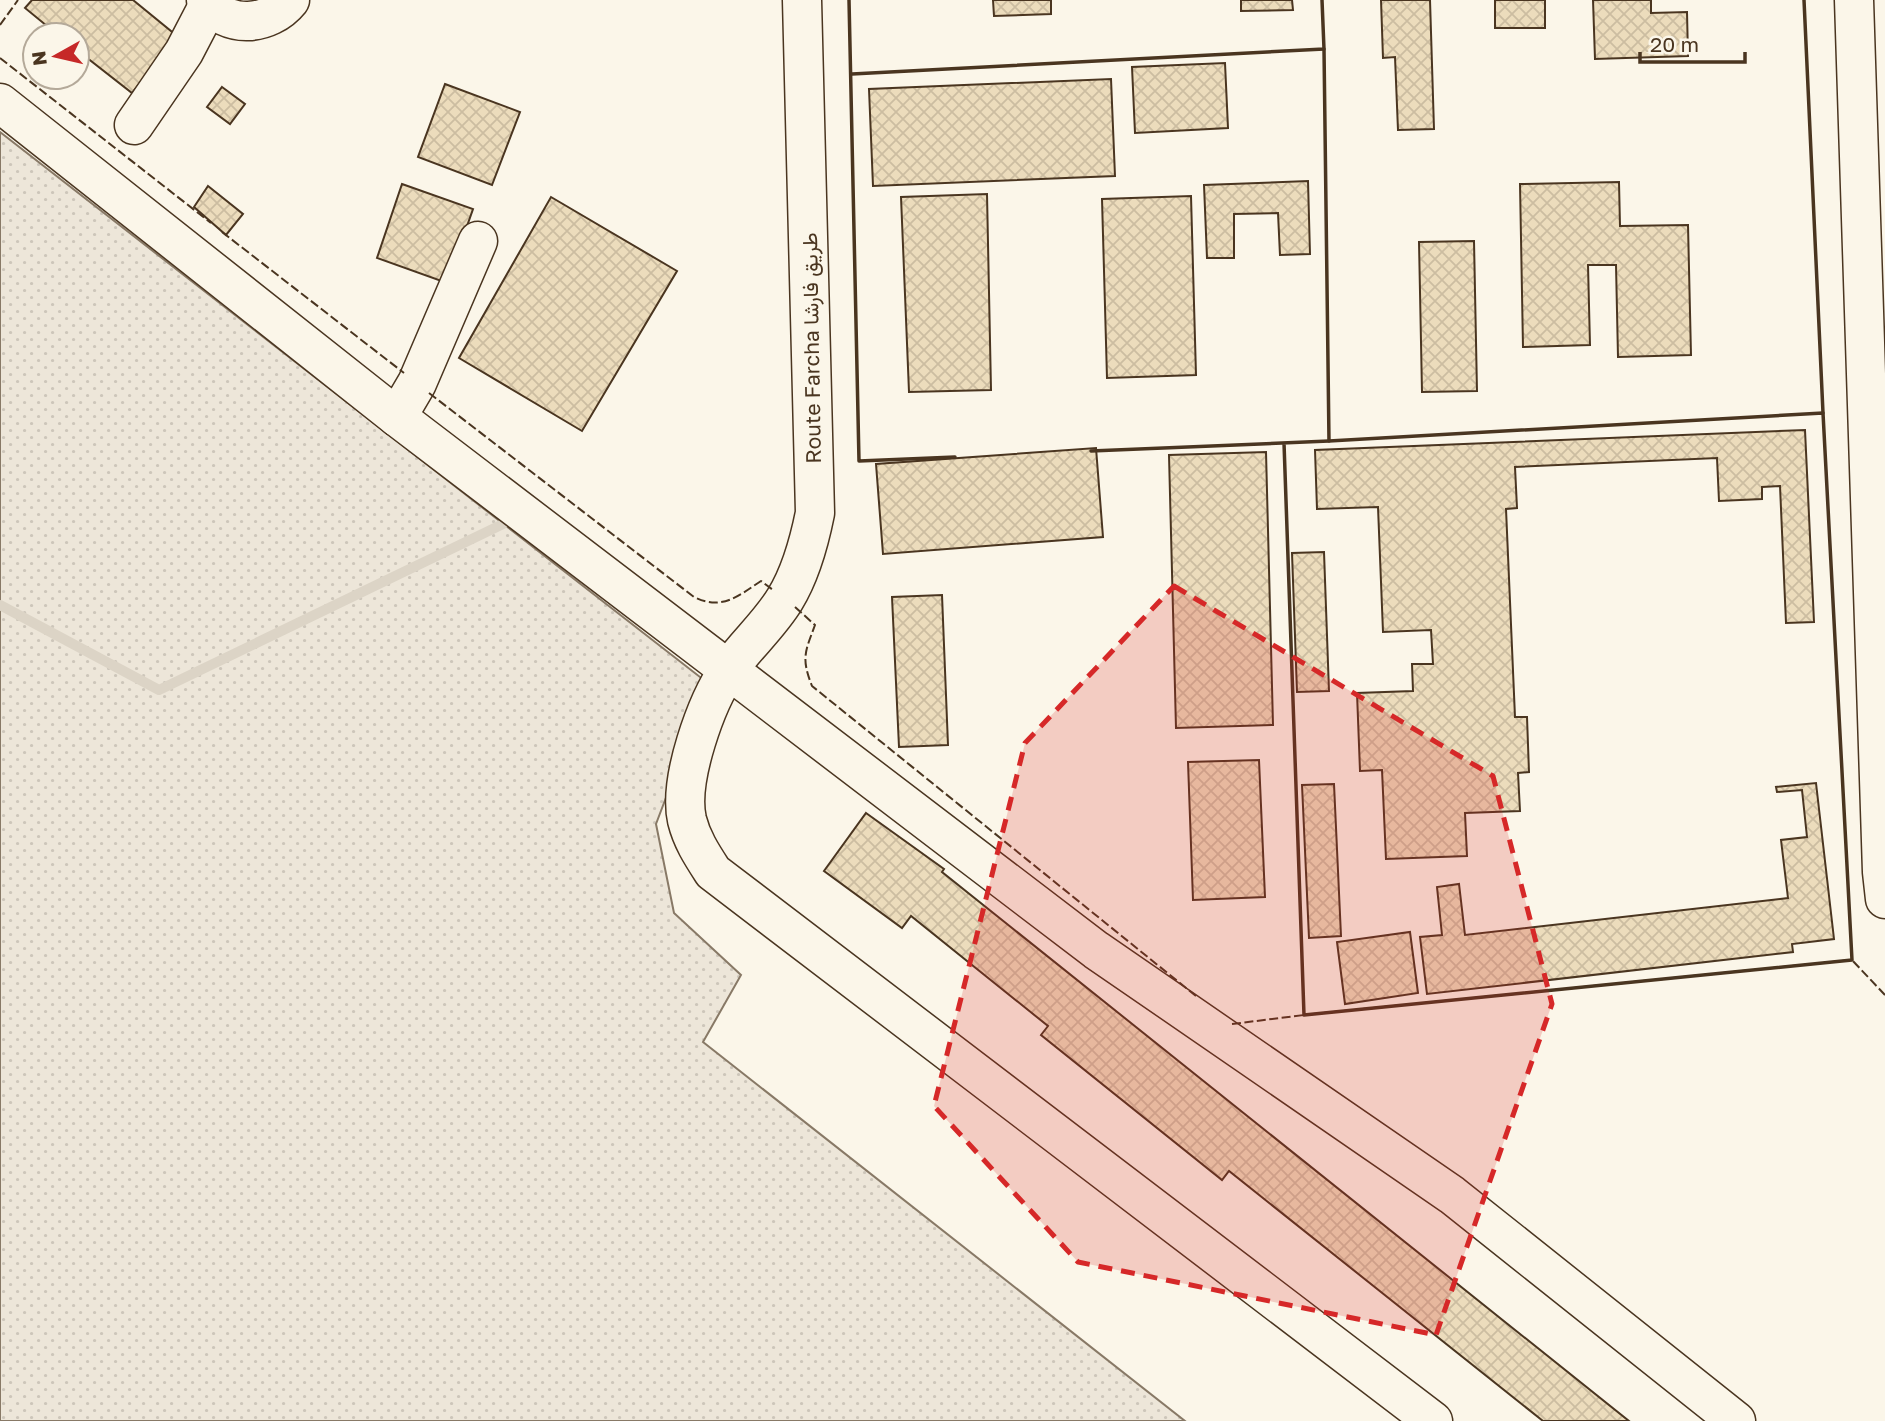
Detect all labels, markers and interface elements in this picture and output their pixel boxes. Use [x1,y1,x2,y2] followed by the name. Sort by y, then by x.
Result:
[21,21,91,91] north arrow
[1640,21,1745,65] scale bar
[1650,31,1699,57] text: 20 m
[26,50,51,67] text: N
[796,232,827,464] street label: Route Farcha طريق فارشا

